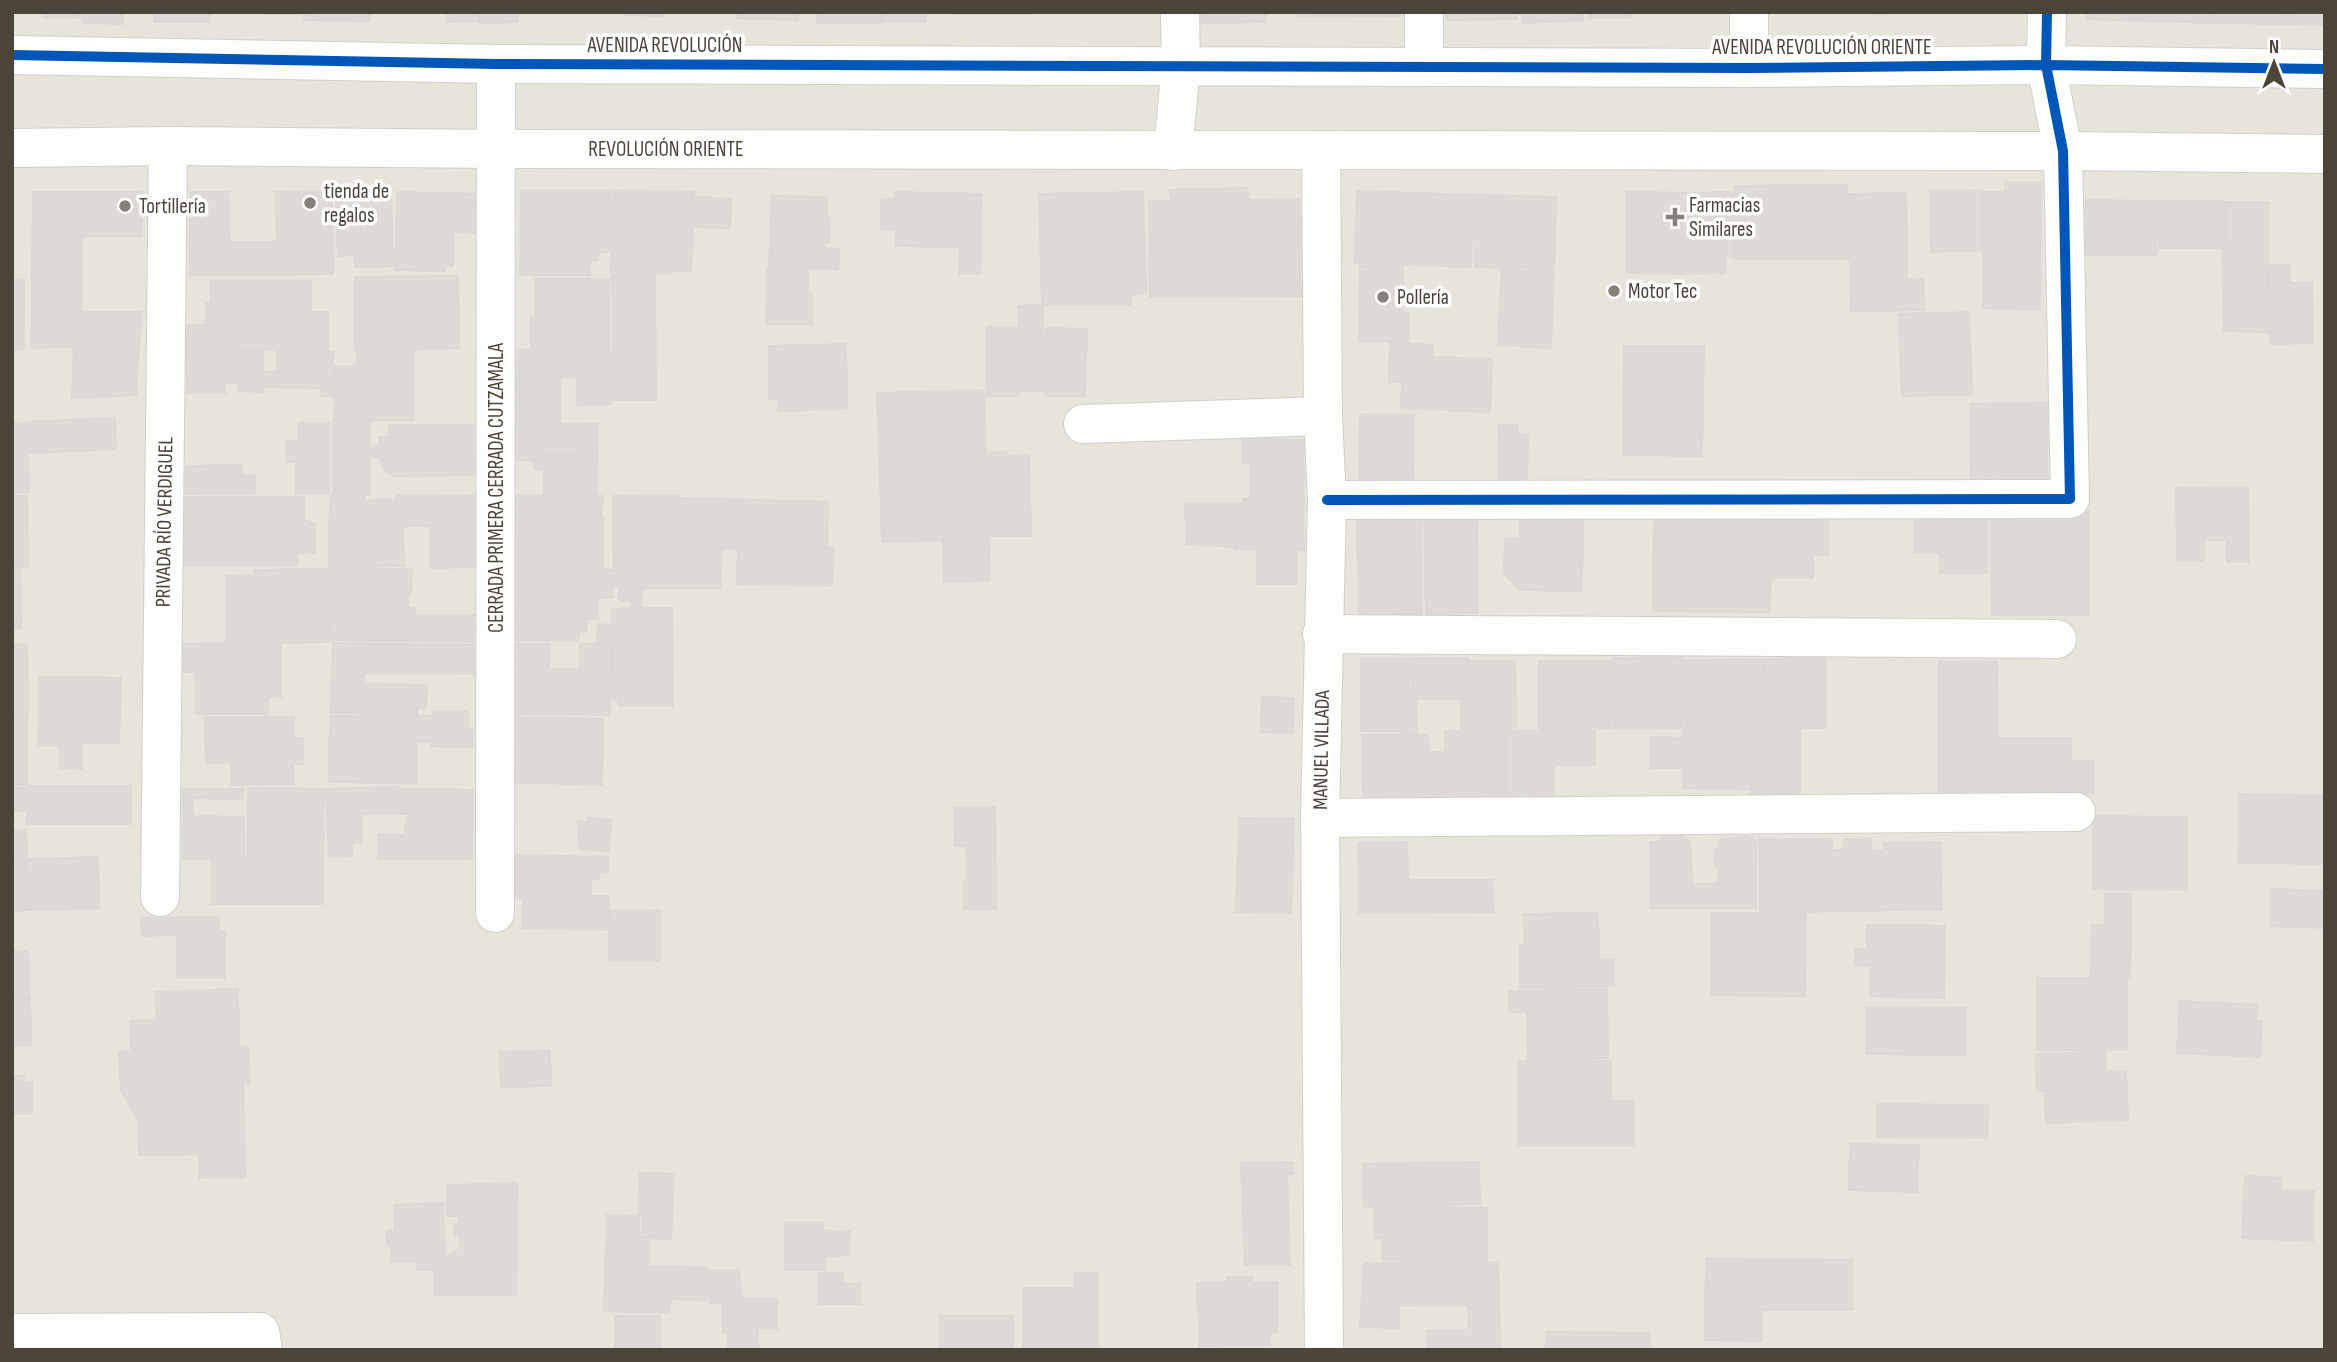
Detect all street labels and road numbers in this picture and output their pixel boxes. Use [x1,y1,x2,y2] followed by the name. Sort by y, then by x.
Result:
[586,33,743,58] street label: AVENIDA REVOLUCIÓN
[1711,35,1932,60] street label: AVENIDA REVOLUCIÓN ORIENTE
[588,137,744,162] street label: REVOLUCIÓN ORIENTE
[484,342,509,633] street label: CERRADA PRIMERA CERRADA CUTZAMALA
[151,436,178,607] street label: PRIVADA RÍO VERDIGUEL
[1308,689,1335,810] street label: MANUEL VILLADA

